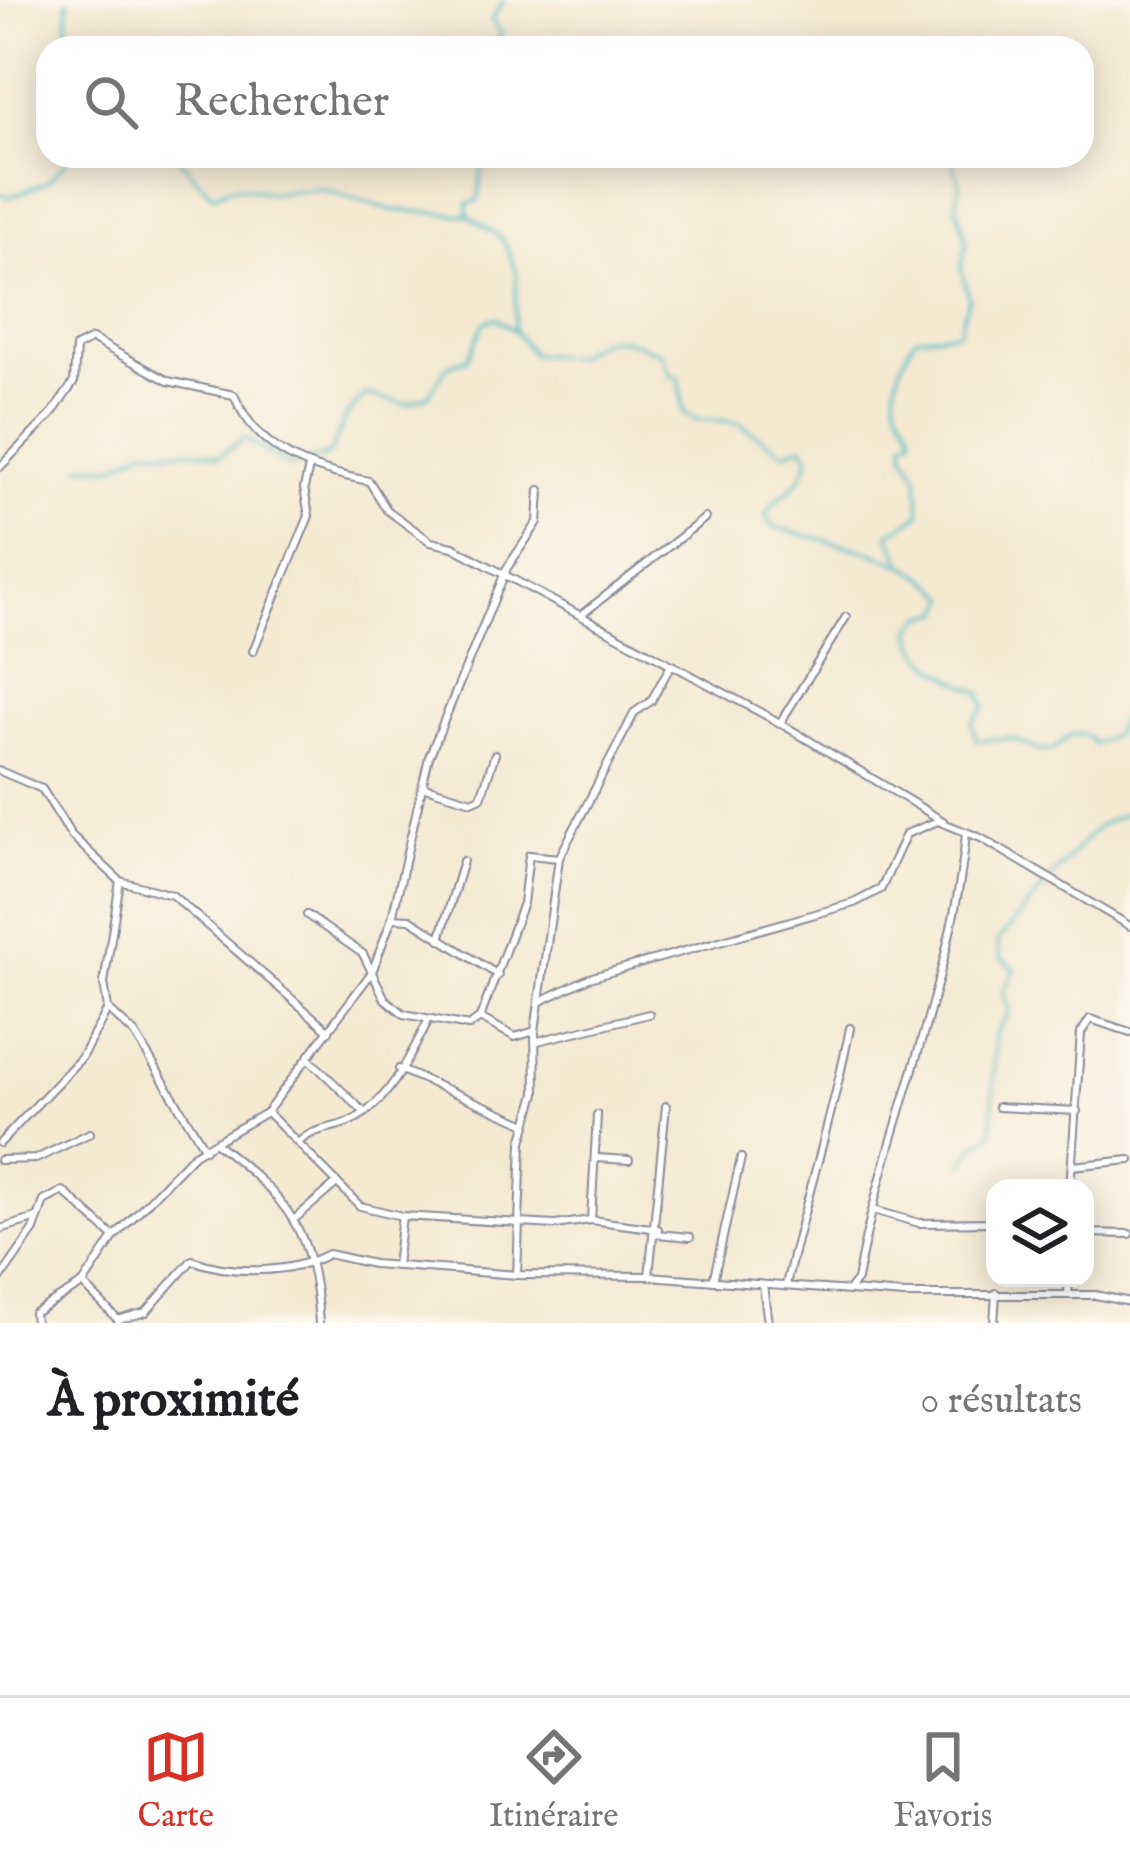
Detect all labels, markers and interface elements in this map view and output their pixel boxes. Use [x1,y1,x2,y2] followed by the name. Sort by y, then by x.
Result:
[36,36,1094,168] search box
[78,69,144,135] icon: search
[174,74,389,131] text: Rechercher
[986,1179,1094,1287] map controls
[986,1179,1094,1287] button: layers
[48,1369,299,1434] text: À proximité
[920,1377,1082,1426] text: 0 résultats
[138,1724,214,1838] tab: Carte
[489,1724,618,1838] tab: Itinéraire
[894,1724,992,1838] tab: Favoris

